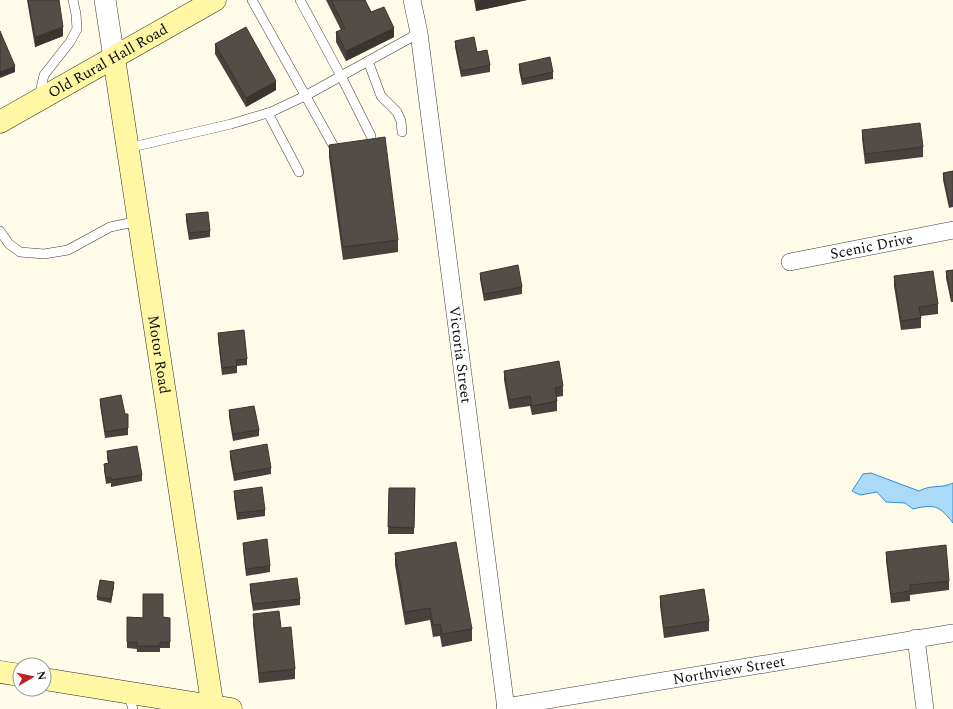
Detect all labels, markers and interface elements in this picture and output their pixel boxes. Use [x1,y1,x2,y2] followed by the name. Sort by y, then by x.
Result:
[44,18,172,104] street label: Old Rural Hall Road
[828,227,915,265] street label: Scenic Drive
[443,305,478,404] street label: Victoria Street
[142,314,176,396] street label: Motor Road
[671,649,787,691] street label: Northview Street
[12,657,52,697] north arrow
[32,670,50,681] text: N

